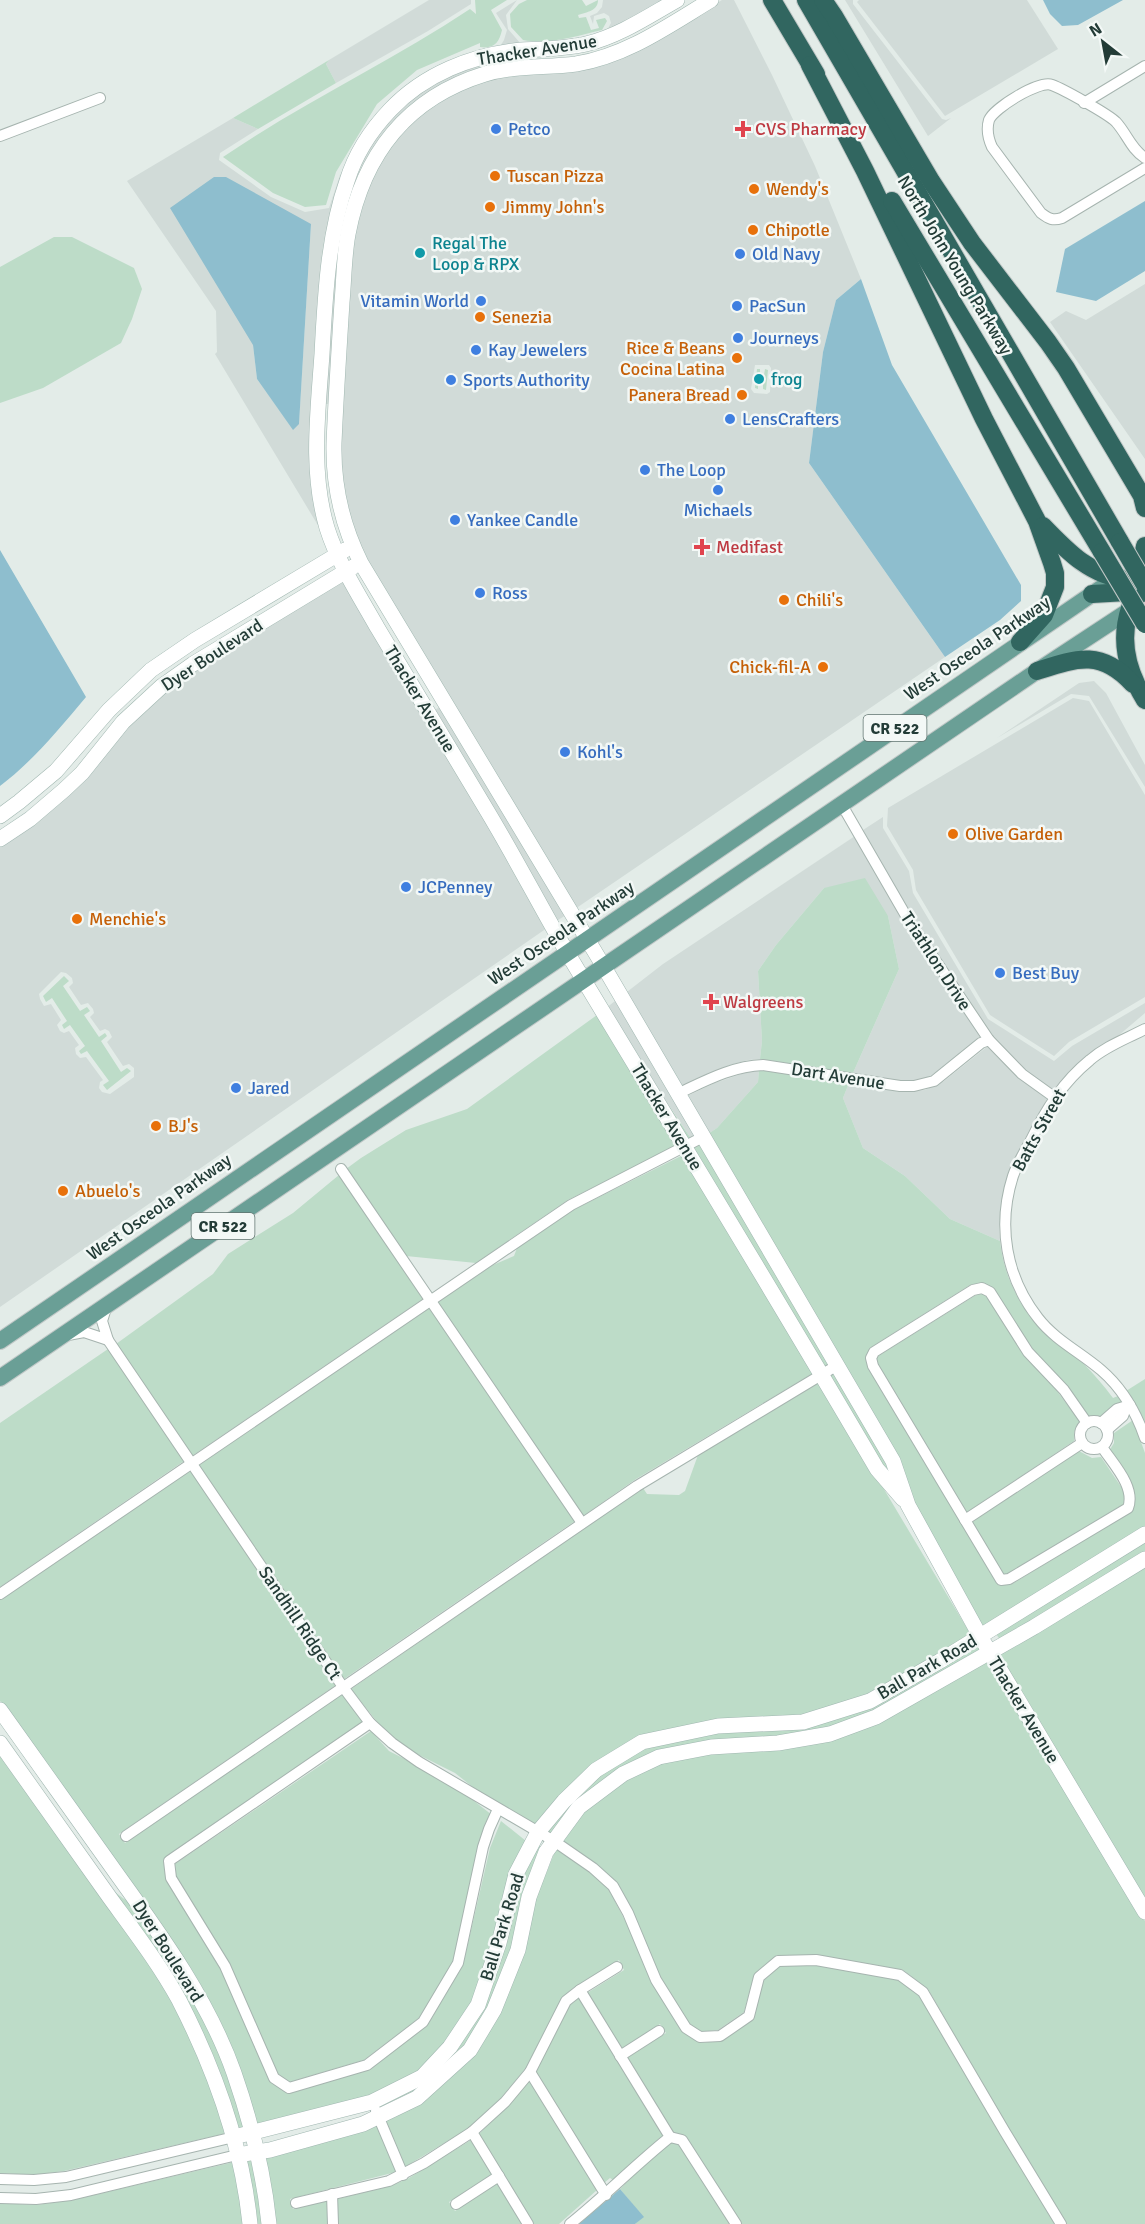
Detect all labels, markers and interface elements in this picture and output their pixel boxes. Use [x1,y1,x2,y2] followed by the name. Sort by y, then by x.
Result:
[1073,12,1133,72] north arrow
[1086,19,1106,41] text: N
[476,30,598,70] street label: Thacker Avenue
[508,118,551,140] place label: Petco
[755,118,867,140] place label: CVS Pharmacy
[489,122,503,136] marker: Petco
[736,122,750,136] marker: CVS Pharmacy
[507,165,604,187] place label: Tuscan Pizza
[488,169,502,183] marker: Tuscan Pizza
[893,172,1017,359] street label: North John Young Parkway
[766,178,829,200] place label: Wendy's
[747,182,761,196] marker: Wendy's
[502,196,604,218] place label: Jimmy John's
[483,200,497,214] marker: Jimmy John's
[765,219,830,241] place label: Chipotle
[746,223,760,237] marker: Chipotle
[432,232,520,275] place label: Regal The Loop & RPX
[752,243,821,265] place label: Old Navy
[413,246,427,260] marker: Regal The Loop & RPX
[733,247,747,261] marker: Old Navy
[360,290,469,312] place label: Vitamin World
[474,294,488,308] marker: Vitamin World
[749,295,806,317] place label: PacSun
[730,299,744,313] marker: PacSun
[492,306,552,328] place label: Senezia
[473,310,487,324] marker: Senezia
[750,327,819,349] place label: Journeys
[731,331,745,345] marker: Journeys
[620,337,725,380] place label: Rice & Beans Cocina Latina
[488,339,587,361] place label: Kay Jewelers
[469,343,483,357] marker: Kay Jewelers
[730,351,744,365] marker: Rice & Beans Cocina Latina
[771,368,803,390] place label: frog
[463,369,590,391] place label: Sports Authority
[752,372,766,386] marker: frog
[444,373,458,387] marker: Sports Authority
[628,384,730,406] place label: Panera Bread
[735,388,749,402] marker: Panera Bread
[742,408,839,430] place label: LensCrafters
[723,412,737,426] marker: LensCrafters
[657,459,726,481] place label: The Loop
[638,463,652,477] marker: The Loop
[711,483,725,497] marker: Michaels
[684,499,753,521] place label: Michaels
[467,509,578,531] place label: Yankee Candle
[448,513,462,527] marker: Yankee Candle
[716,536,783,558] place label: Medifast
[693,538,711,556] marker: Medifast
[492,582,528,604] place label: Ross
[473,586,487,600] marker: Ross
[796,589,843,611] place label: Chili's
[900,591,1055,705] street label: West Osceola Parkway
[777,593,791,607] marker: Chili's
[157,614,267,696] street label: Dyer Boulevard
[379,642,461,756] street label: Thacker Avenue
[729,656,811,678] place label: Chick-fil-A
[816,660,830,674] marker: Chick-fil-A
[864,715,926,741] road number: CR 522
[577,741,623,763] place label: Kohl's
[558,745,572,759] marker: Kohl's
[965,823,1063,845] place label: Olive Garden
[946,827,960,841] marker: Olive Garden
[418,876,493,898] place label: JCPenney
[484,876,639,990] street label: West Osceola Parkway
[399,880,413,894] marker: JCPenney
[896,907,976,1015] street label: Triathlon Drive
[89,908,166,930] place label: Menchie's
[70,912,84,926] marker: Menchie's
[1012,962,1080,984] place label: Best Buy
[993,966,1007,980] marker: Best Buy
[723,991,804,1013] place label: Walgreens
[704,995,718,1009] marker: Walgreens
[790,1058,886,1094] street label: Dart Avenue
[626,1060,708,1174] street label: Thacker Avenue
[248,1077,290,1099] place label: Jared
[229,1081,243,1095] marker: Jared
[1007,1085,1071,1175] street label: Batts Street
[168,1115,199,1137] place label: BJ's
[149,1119,163,1133] marker: BJ's
[83,1149,236,1265] street label: West Osceola Parkway
[75,1180,140,1202] place label: Abuelo's
[56,1184,70,1198] marker: Abuelo's
[192,1213,254,1239] road number: CR 522
[254,1562,346,1684] street label: Sandhill Ridge Ct
[873,1630,981,1704] street label: Ball Park Road
[983,1653,1065,1767] street label: Thacker Avenue
[475,1870,529,1984] street label: Ball Park Road
[128,1896,208,2006] street label: Dyer Boulevard

